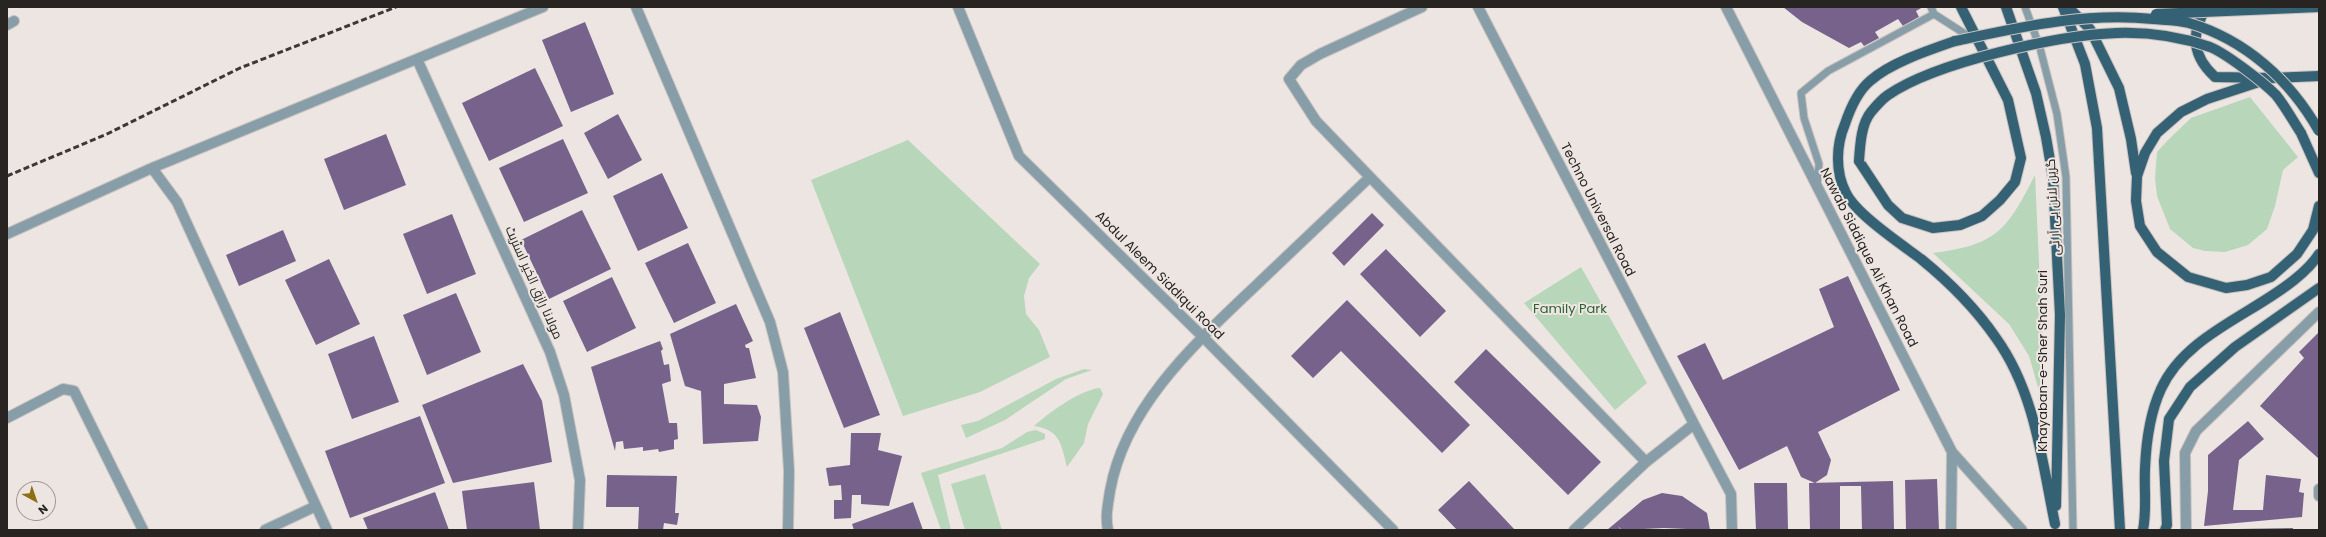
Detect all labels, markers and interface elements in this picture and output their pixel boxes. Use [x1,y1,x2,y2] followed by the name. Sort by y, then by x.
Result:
[1556,141,1638,279] street label: Techno Universal Road
[2044,158,2064,256] street label: گرین لائن بی آر ٹی
[1816,166,1920,350] street label: Nawab Siddique Ali Khan Road
[1091,208,1227,344] street label: Abdul Aleem Siddiqui Road
[501,224,565,342] street label: مولانا رازق الخیر اسٹریٹ
[2036,270,2052,452] street label: Khayaban-e-Sher Shah Suri
[1533,302,1607,318] park label: Family Park
[16,481,56,521] north arrow
[35,501,51,518] text: N

